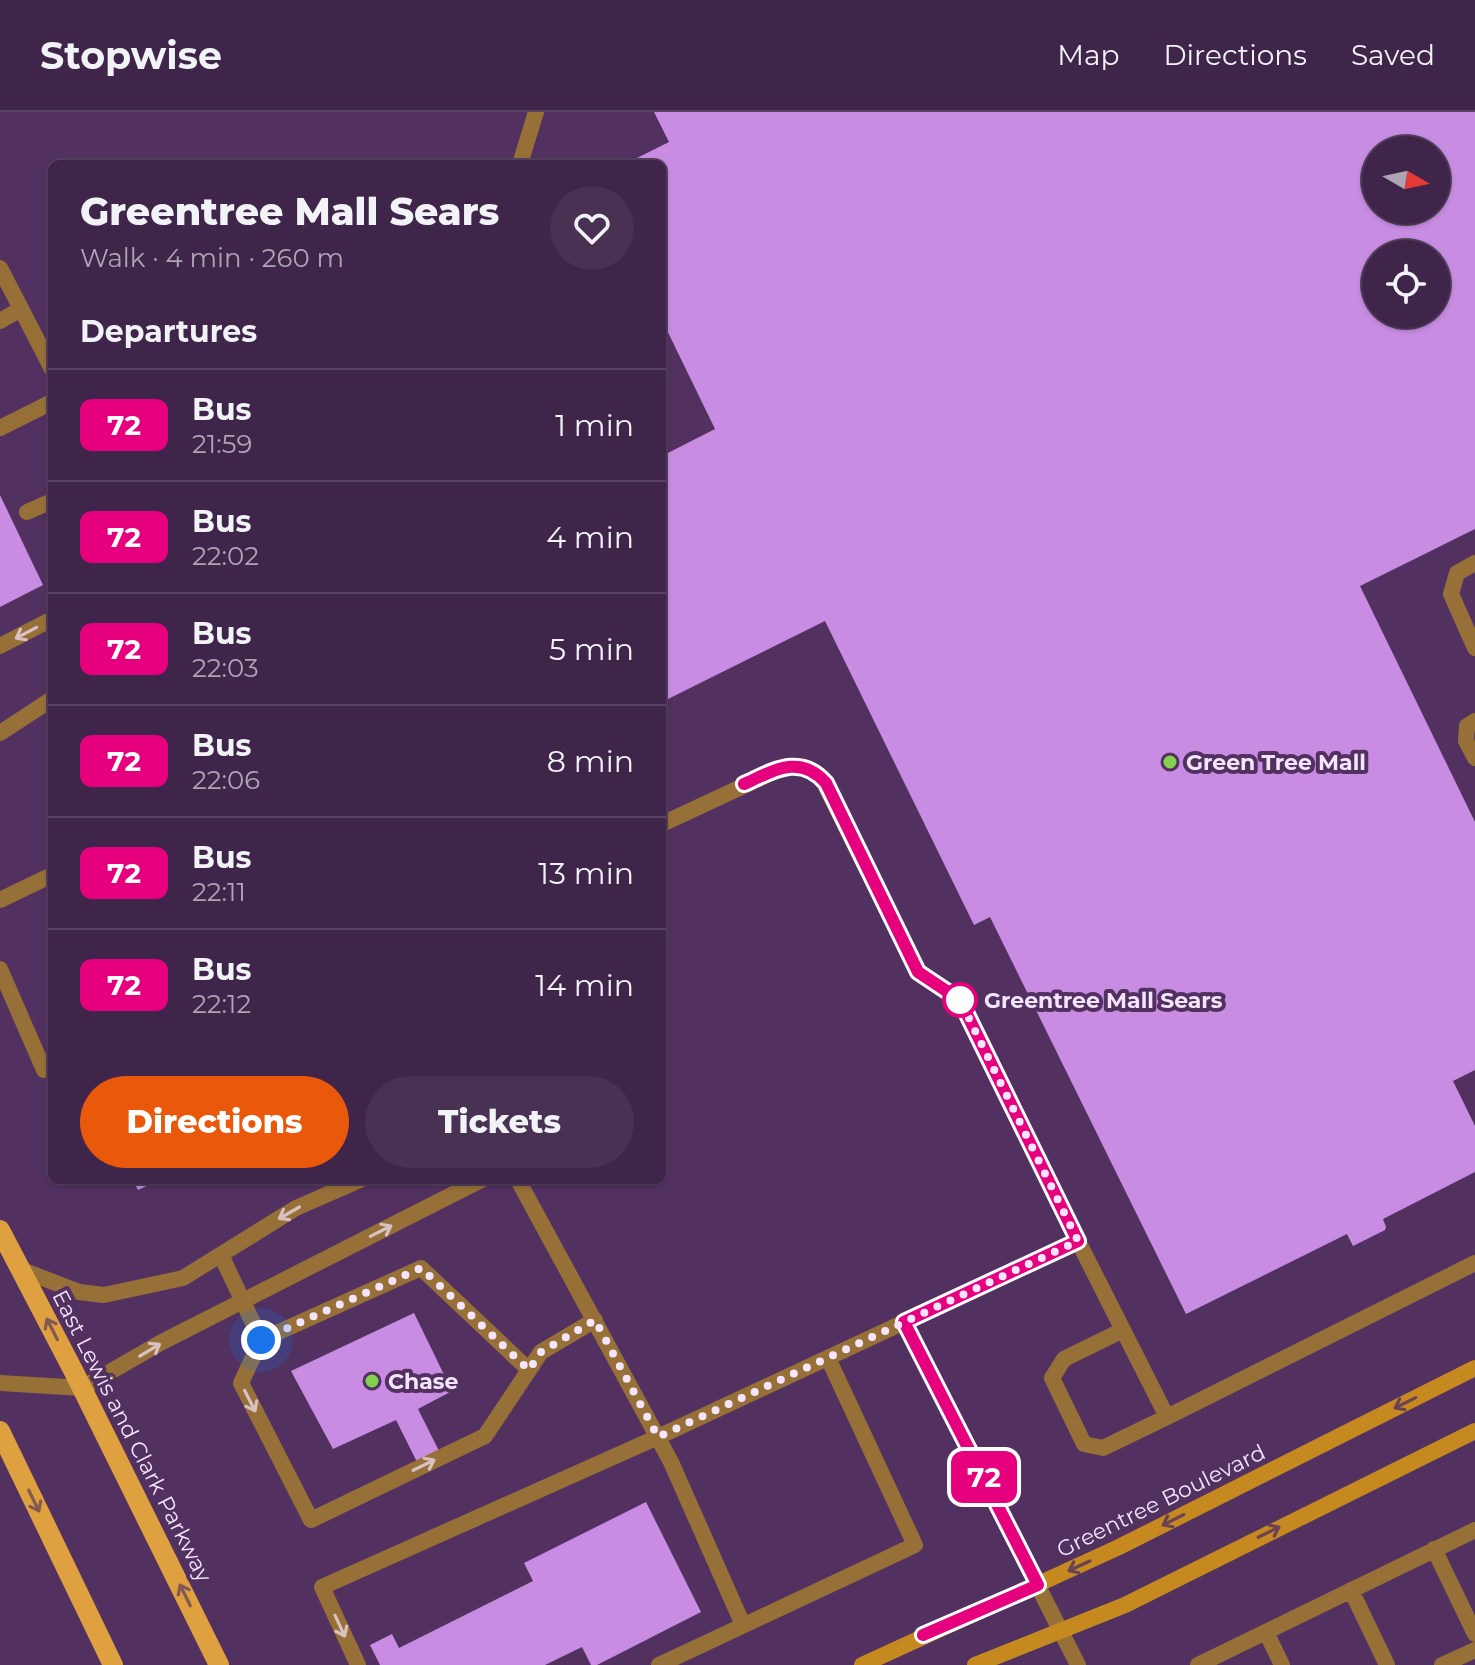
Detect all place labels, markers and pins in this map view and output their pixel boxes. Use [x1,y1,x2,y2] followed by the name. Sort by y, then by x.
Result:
[1186,749,1366,776] place label: Green Tree Mall
[1161,753,1179,771] marker: Green Tree Mall
[943,983,977,1017] marker: Greentree Mall Sears
[984,987,1223,1014] place label: Greentree Mall Sears
[388,1368,458,1395] place label: Chase
[363,1372,381,1390] marker: Chase

